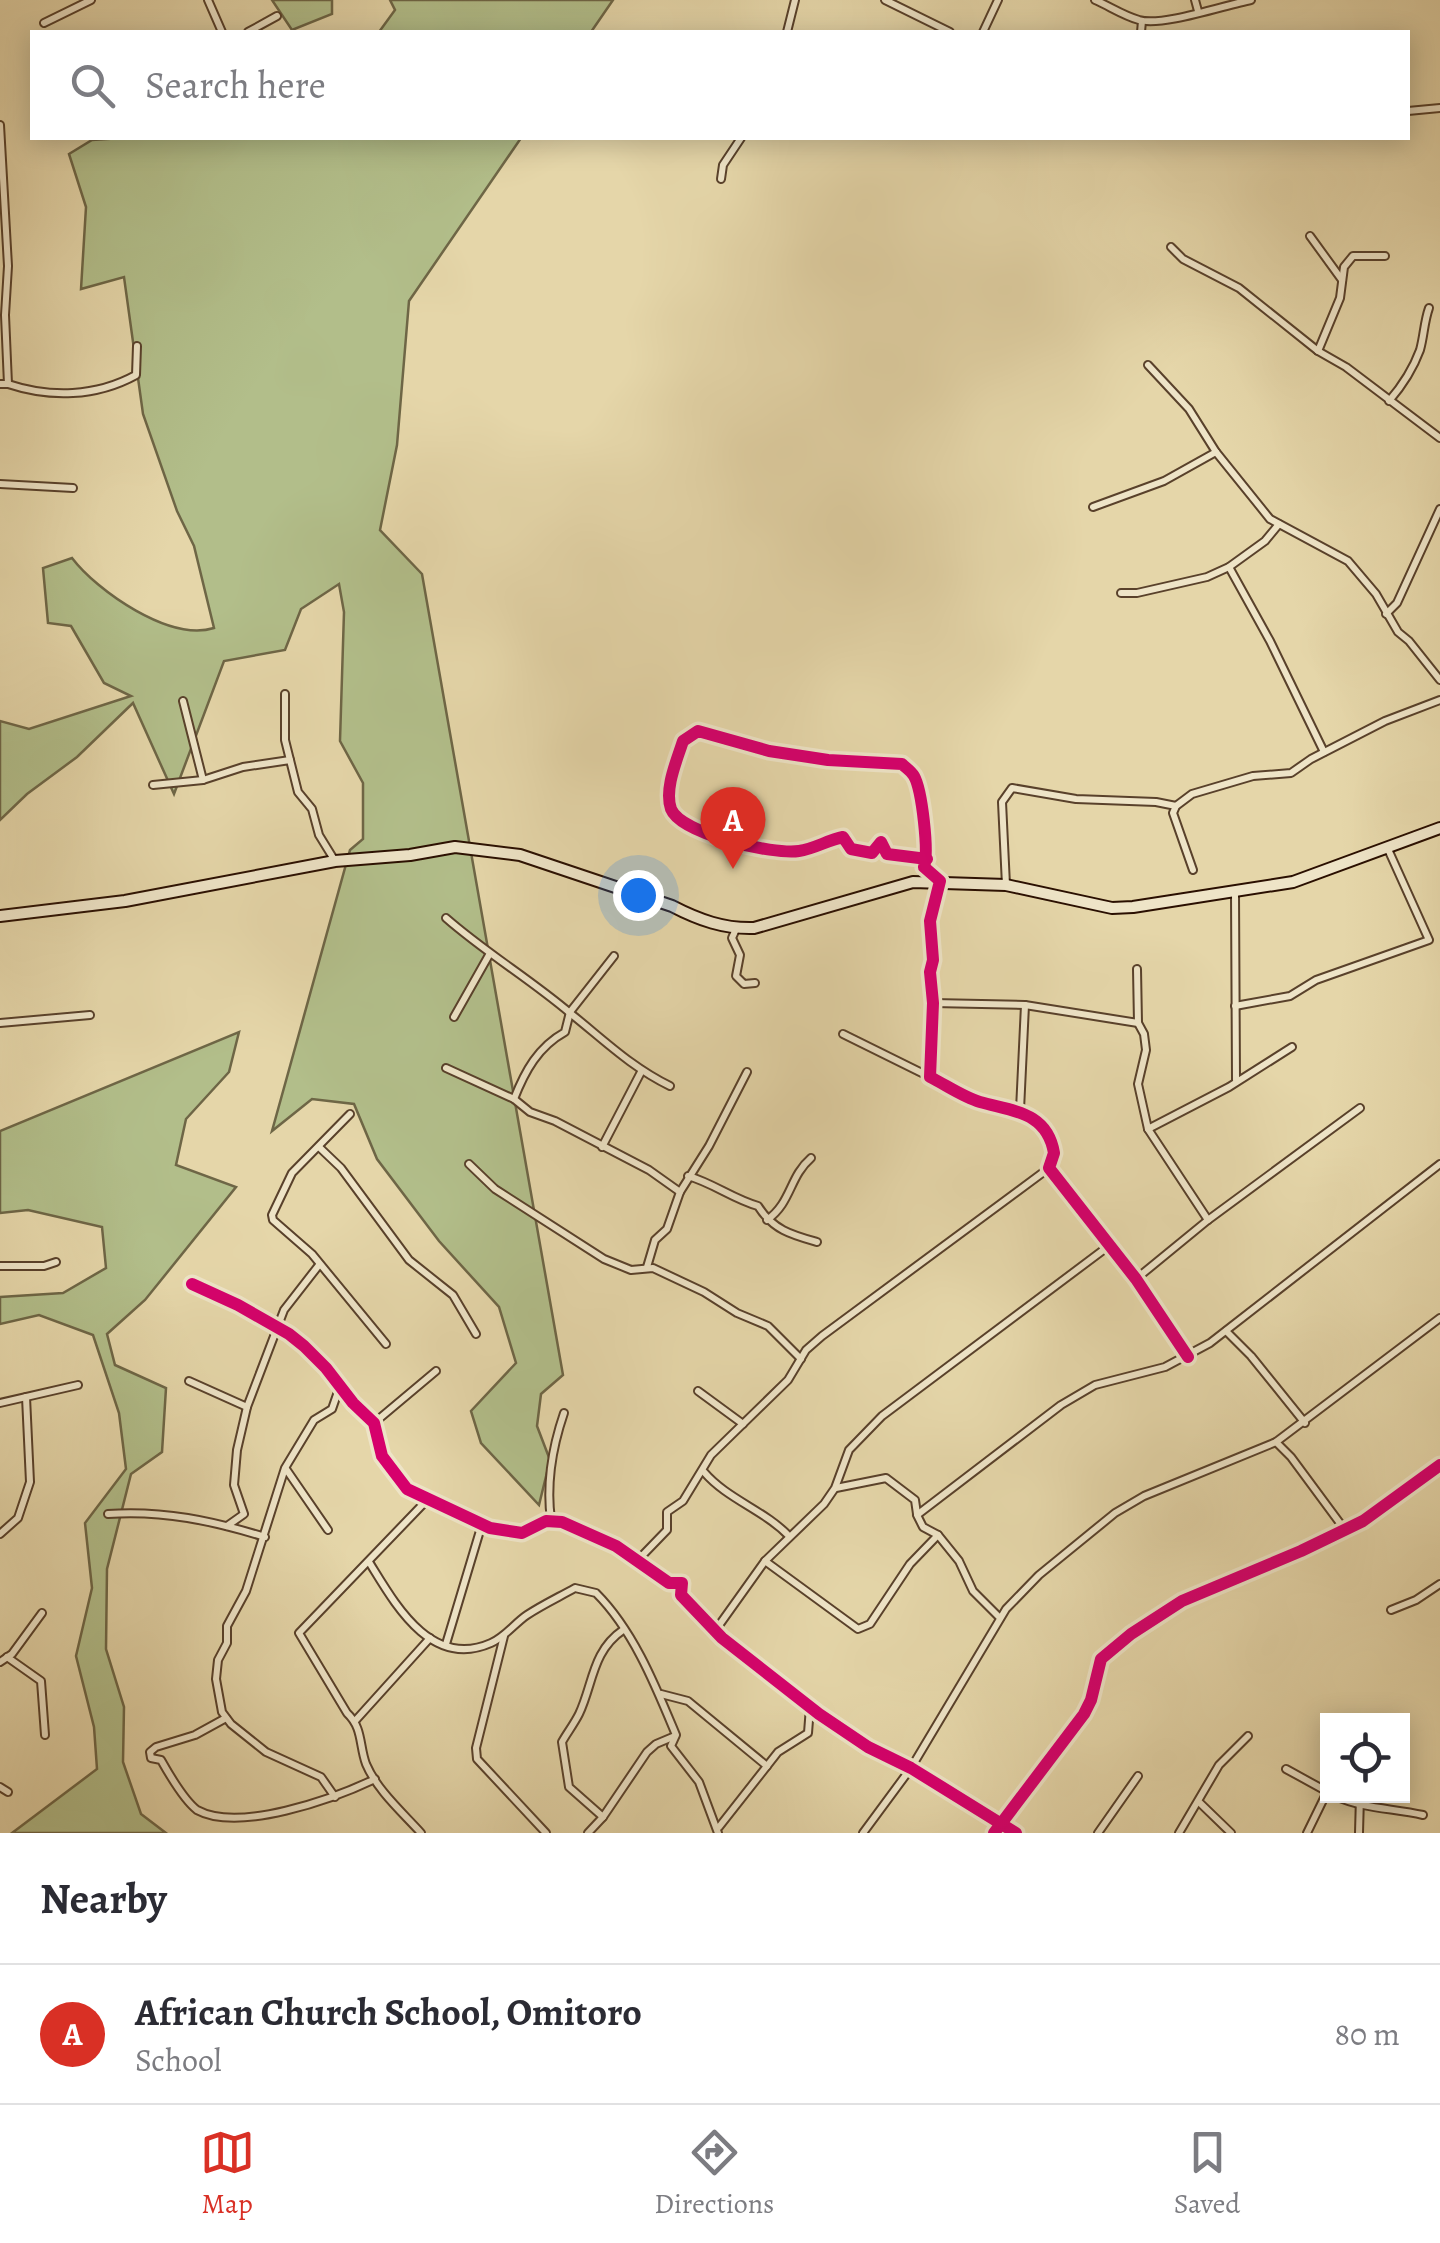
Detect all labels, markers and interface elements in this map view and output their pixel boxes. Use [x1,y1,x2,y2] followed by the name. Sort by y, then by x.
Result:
[30,30,1410,140] search box
[65,58,120,113] icon: search
[145,59,326,111] text: Search here
[700,786,766,869] pin: A
[613,870,664,921] your location
[1320,1713,1410,1803] map controls
[1320,1713,1410,1803] button: locate
[40,1870,167,1927] text: Nearby
[135,1986,642,2038] text: African Church School, Omitoro
[62,2012,83,2056] text: A
[1334,2012,1400,2056] text: 80 m
[135,2038,222,2082] text: School
[200,2125,255,2223] tab: Map
[654,2125,774,2223] tab: Directions
[1174,2125,1240,2223] tab: Saved

